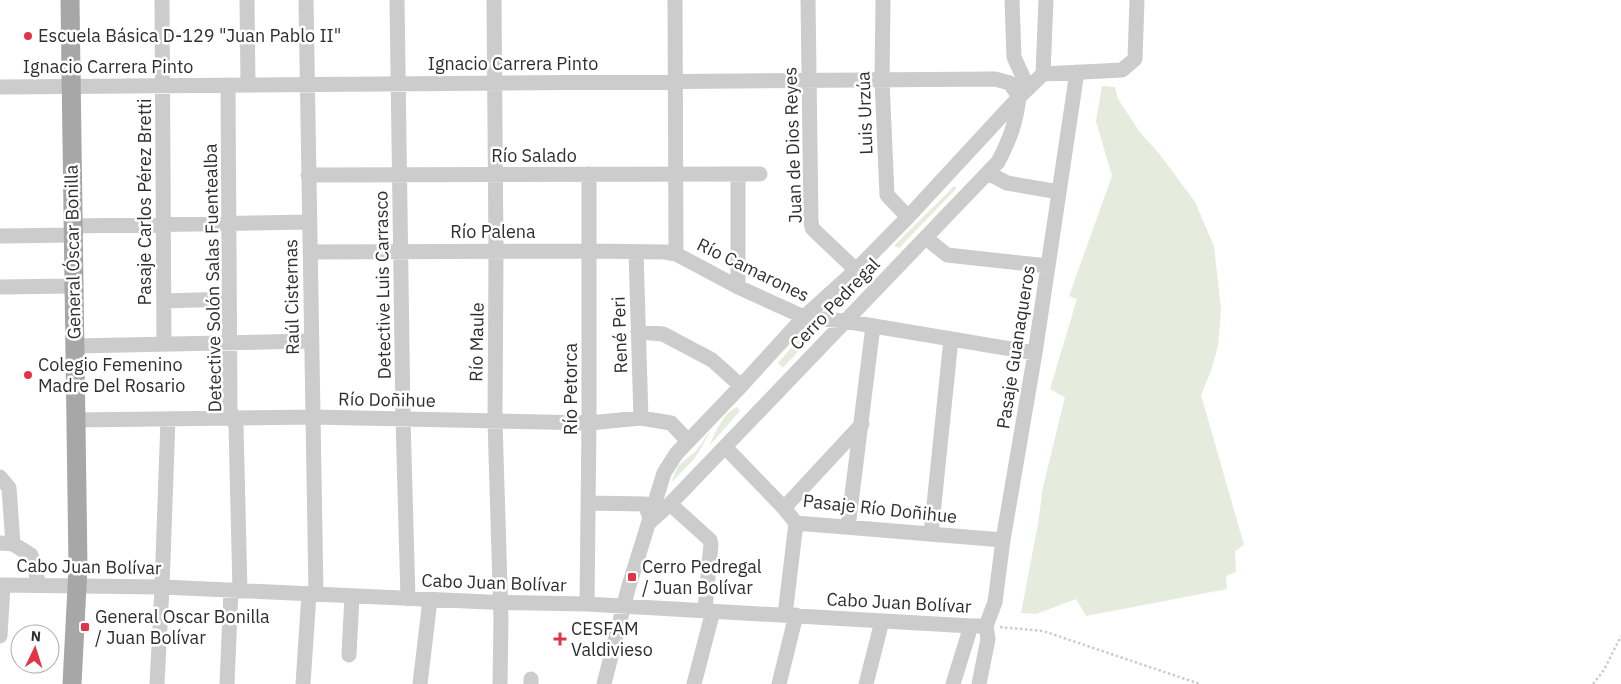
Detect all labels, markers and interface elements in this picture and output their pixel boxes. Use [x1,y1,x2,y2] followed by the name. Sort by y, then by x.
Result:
[38,24,341,47] place label: Escuela Básica D-129 "Juan Pablo II"
[22,30,34,42] marker: Escuela Básica D-129 "Juan Pablo II"
[428,52,598,75] street label: Ignacio Carrera Pinto
[23,55,193,78] street label: Ignacio Carrera Pinto
[778,67,807,224] street label: Juan de Dios Reyes
[852,70,877,155] street label: Luis Urzúa
[133,98,156,306] street label: Pasaje Carlos Pérez Bretti
[199,143,226,413] street label: Detective Solón Salas Fuentealba
[491,144,577,167] street label: Río Salado
[59,164,86,340] street label: General Óscar Bonilla
[369,190,396,380] street label: Detective Luis Carrasco
[450,220,536,243] street label: Río Palena
[693,232,813,307] street label: Río Camarones
[279,239,304,355] street label: Raúl Cisternas
[785,253,885,355] street label: Cerro Pedregal
[991,263,1040,430] street label: Pasaje Guanaqueros
[607,296,632,374] street label: René Peri
[464,302,489,382] street label: Río Maule
[559,342,582,435] street label: Río Petorca
[38,353,185,397] place label: Colegio Femenino Madre Del Rosario
[22,369,34,381] marker: Colegio Femenino Madre Del Rosario
[338,387,436,412] street label: Río Doñihue
[802,489,958,528] street label: Pasaje Río Doñihue
[16,554,162,579] street label: Cabo Juan Bolívar
[642,555,762,599] place label: Cerro Pedregal / Juan Bolívar
[421,568,567,597] street label: Cabo Juan Bolívar
[626,571,638,583] marker: Cerro Pedregal / Juan Bolívar
[826,587,973,618] street label: Cabo Juan Bolívar
[95,605,270,649] place label: General Oscar Bonilla / Juan Bolívar
[571,617,653,661] place label: CESFAM Valdivieso
[79,621,91,633] marker: General Oscar Bonilla / Juan Bolívar
[10,624,60,674] north arrow
[30,627,42,645] text: N
[553,632,567,646] marker: CESFAM Valdivieso

